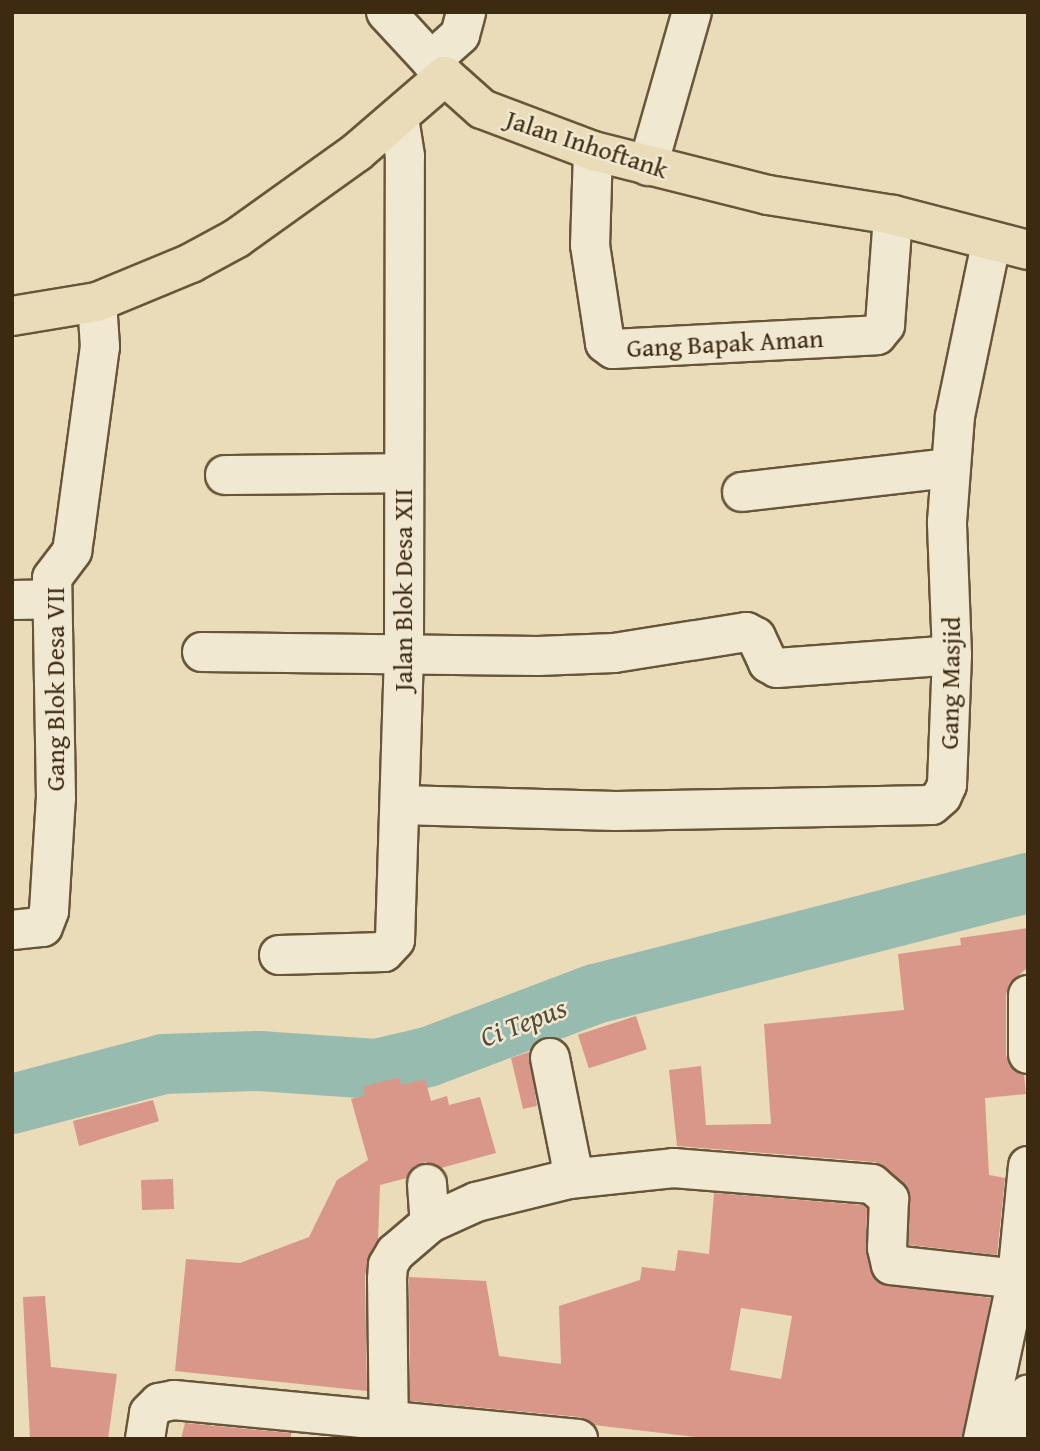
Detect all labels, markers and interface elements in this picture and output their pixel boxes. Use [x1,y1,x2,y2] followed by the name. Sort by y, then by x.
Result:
[502,103,672,185] street label: Jalan Inhoftank
[626,322,824,364] street label: Gang Bapak Aman
[387,488,419,692] street label: Jalan Blok Desa XII
[39,587,71,791] street label: Gang Blok Desa VII
[933,616,967,750] street label: Gang Masjid
[475,990,571,1054] water label: Ci Tepus

